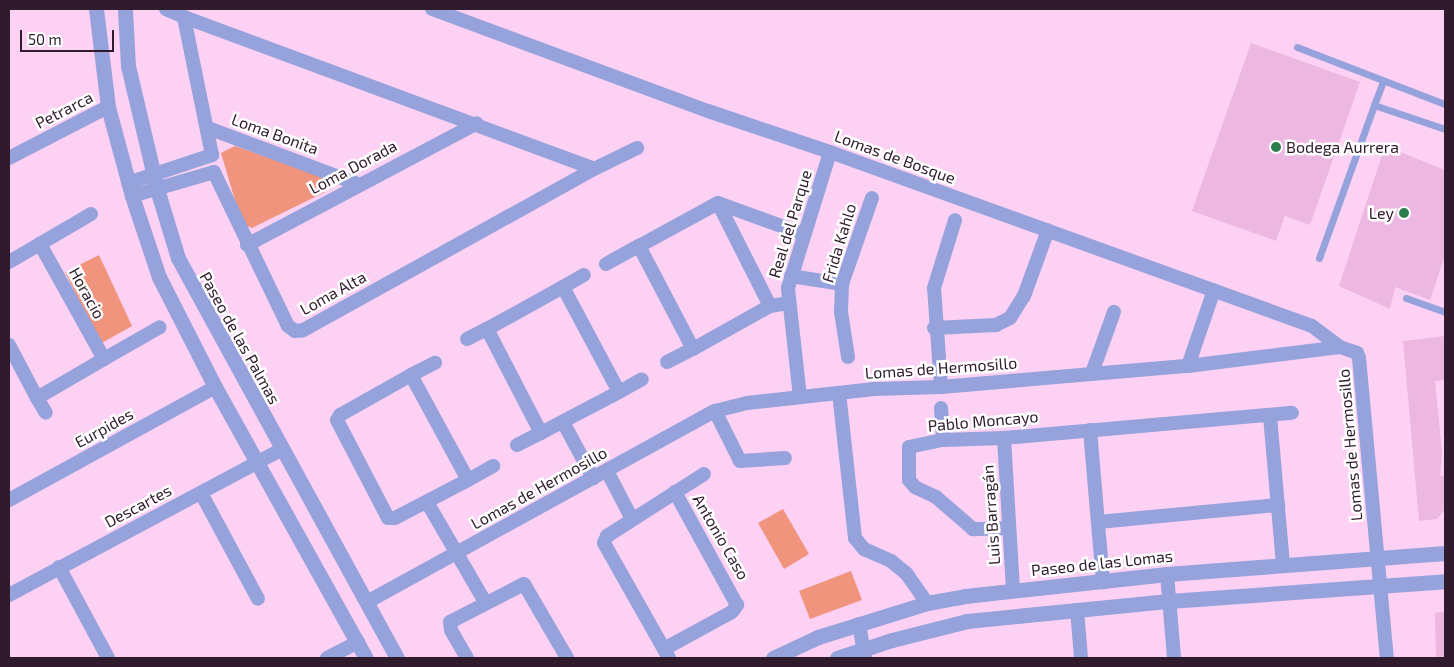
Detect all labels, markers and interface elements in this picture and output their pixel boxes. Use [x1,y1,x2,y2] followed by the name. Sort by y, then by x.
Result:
[22,20,116,52] scale bar
[28,30,62,48] text: 50 m
[32,87,96,133] street label: Petrarca
[229,109,321,159] street label: Loma Bonita
[832,126,958,188] street label: Lomas de Bosque
[306,136,400,198] street label: Loma Dorada
[1286,137,1399,157] place label: Bodega Aurrera
[1270,141,1282,153] marker: Bodega Aurrera
[764,167,816,281] street label: Real del Parque
[818,201,860,285] street label: Frida Kahlo
[1369,203,1394,223] place label: Ley
[1398,207,1410,219] marker: Ley
[65,264,109,322] street label: Horacio
[296,267,370,319] street label: Loma Alta
[196,269,284,407] street label: Paseo de las Palmas
[864,353,1018,383] street label: Lomas de Hermosillo
[1334,368,1366,522] street label: Lomas de Hermosillo
[72,404,136,452] street label: Eurpides
[927,407,1039,435] street label: Pablo Moncayo
[468,443,610,533] street label: Lomas de Hermosillo
[978,464,1004,566] street label: Luis Barragán
[101,480,175,532] street label: Descartes
[689,491,753,583] street label: Antonio Caso
[1030,546,1174,580] street label: Paseo de las Lomas

